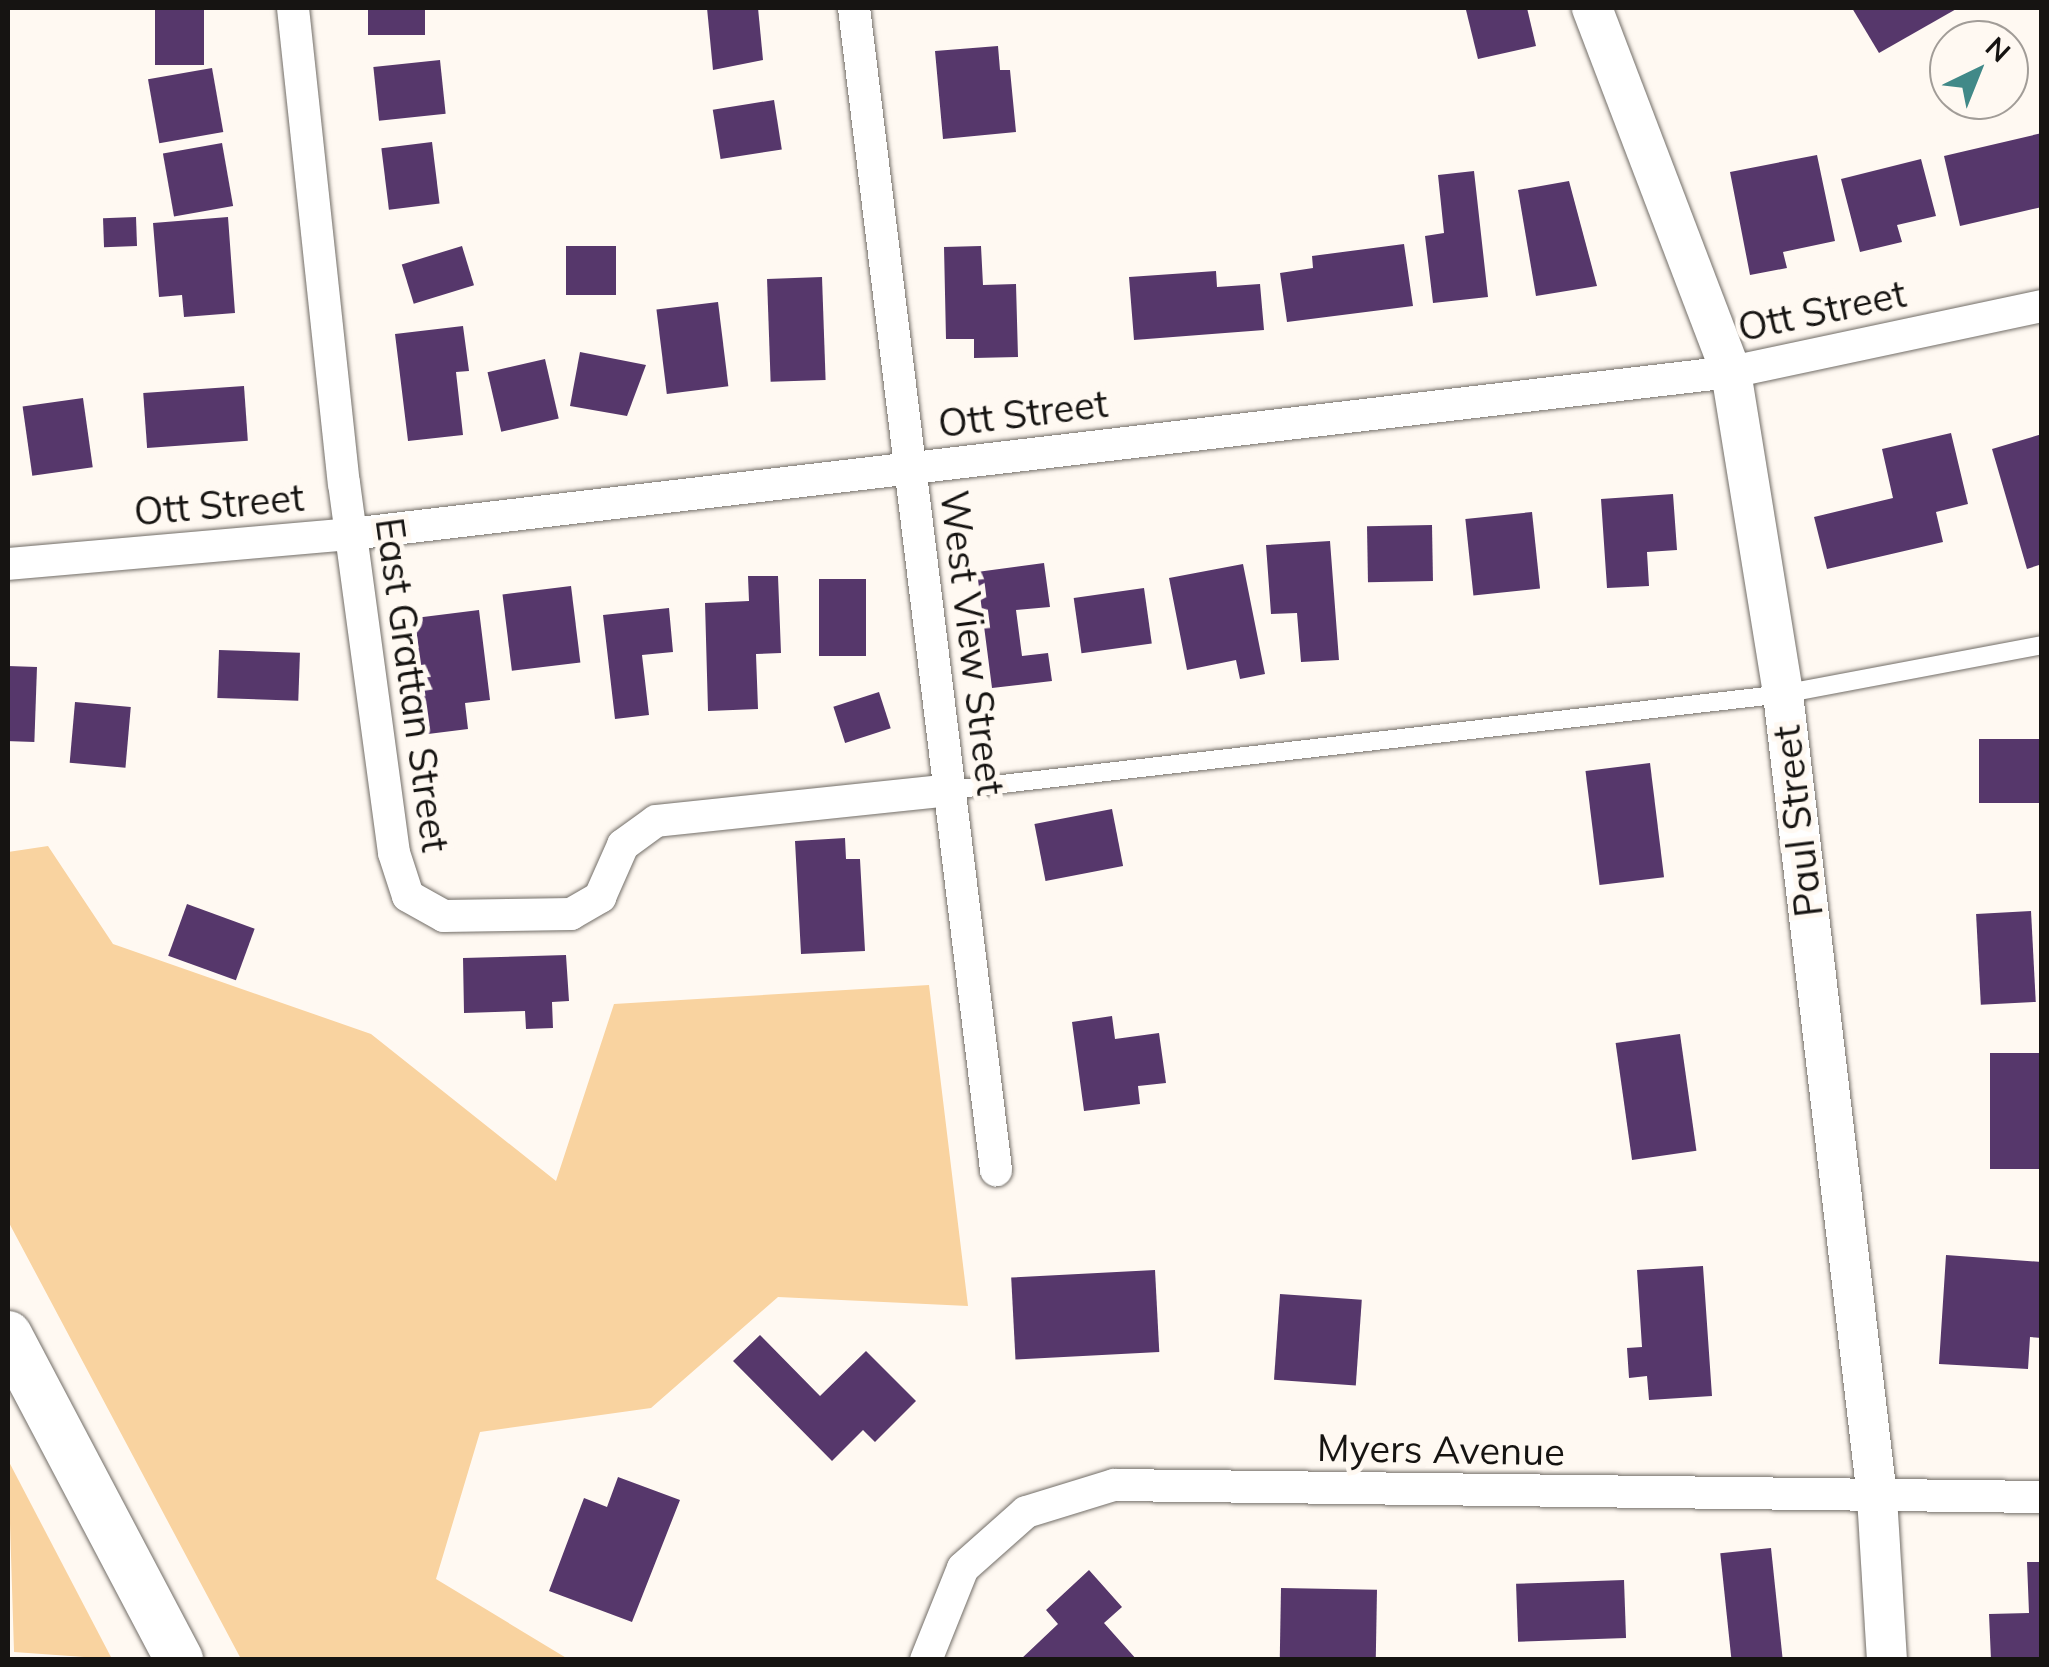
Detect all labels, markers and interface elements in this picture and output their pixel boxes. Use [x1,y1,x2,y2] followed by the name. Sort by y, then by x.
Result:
[1929,20,2029,120] north arrow
[1979,29,2018,69] text: N
[1734,271,1910,351] street label: Ott Street
[936,381,1110,447] street label: Ott Street
[132,475,306,535] street label: Ott Street
[931,488,1013,798] street label: West View Street
[366,515,458,855] street label: East Grattan Street
[1764,723,1832,919] street label: Paul Street
[1317,1425,1565,1475] street label: Myers Avenue

